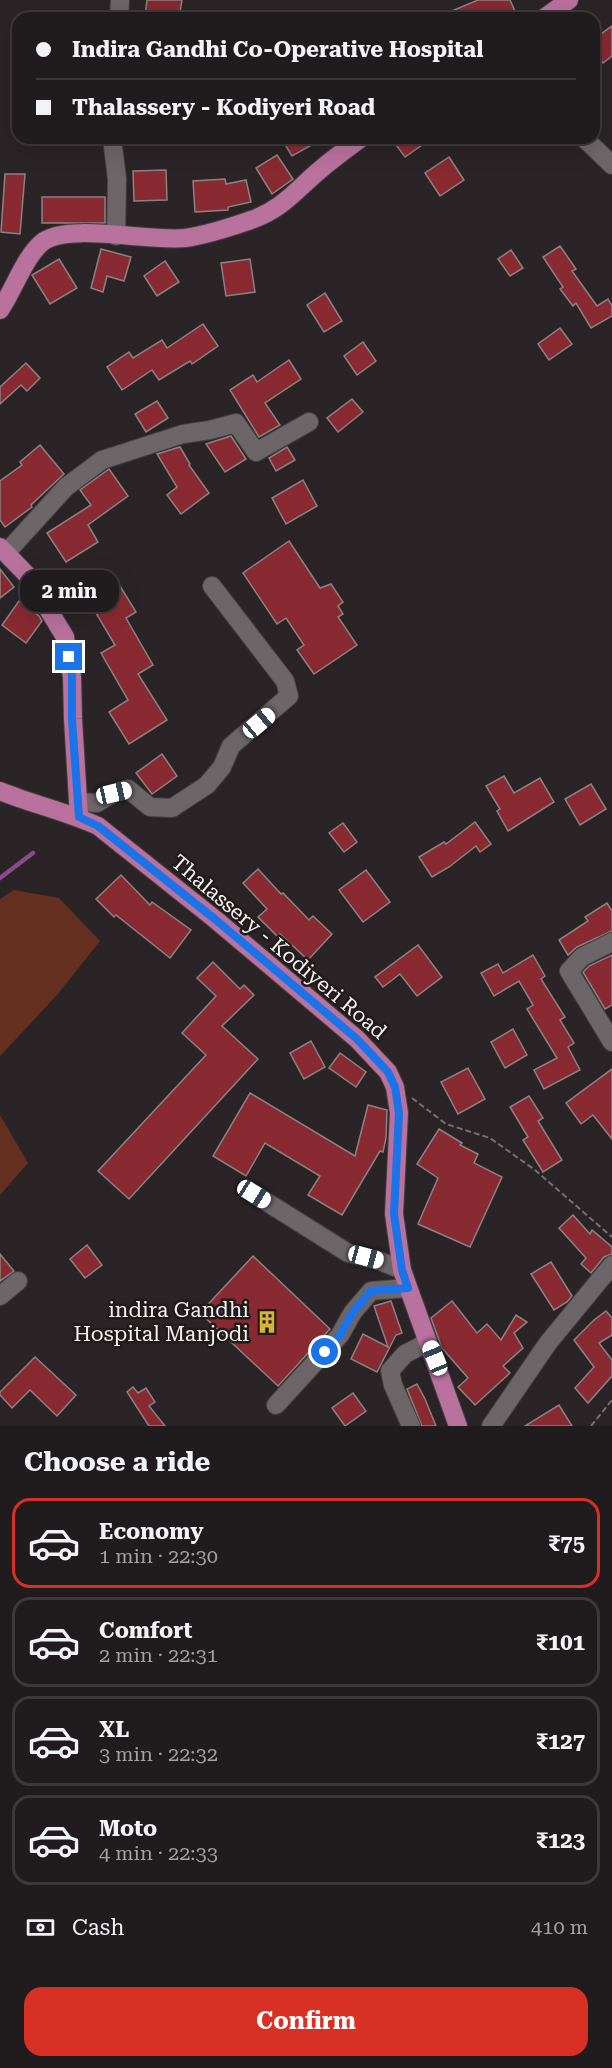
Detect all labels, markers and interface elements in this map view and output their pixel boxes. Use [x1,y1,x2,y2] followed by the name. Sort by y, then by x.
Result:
[72,37,483,62] text: Indira Gandhi Co-Operative Hospital
[72,95,375,120] text: Thalassery - Kodiyeri Road
[20,570,118,612] callout: 2 min
[42,579,97,603] text: 2 min
[55,643,82,670] route end
[239,705,279,741] car
[94,780,134,806] car
[167,850,392,1044] street label: Thalassery - Kodiyeri Road
[234,1177,274,1211] car
[346,1244,386,1270] car
[74,1298,249,1346] place label: indira Gandhi Hospital Manjodi
[254,1309,280,1335] building icon: indira Gandhi Hospital Manjodi
[311,1338,338,1365] route start
[420,1338,450,1378] car
[24,1446,210,1478] text: Choose a ride
[27,1516,81,1570] icon: car
[99,1519,203,1544] text: Economy
[548,1531,585,1556] text: ₹75
[99,1544,218,1568] text: 1 min · 22:30
[27,1615,81,1669] icon: car
[99,1618,192,1643] text: Comfort
[536,1630,585,1655] text: ₹101
[99,1643,218,1667] text: 2 min · 22:31
[27,1714,81,1768] icon: car
[99,1717,129,1742] text: XL
[536,1729,585,1754] text: ₹127
[99,1742,218,1766] text: 3 min · 22:32
[27,1813,81,1867] icon: car
[99,1816,157,1841] text: Moto
[536,1828,585,1853] text: ₹123
[99,1841,218,1865] text: 4 min · 22:33
[24,1911,57,1944] icon: cash
[72,1915,124,1940] text: Cash
[531,1915,588,1939] text: 410 m
[24,1987,588,2056] button: Confirm

